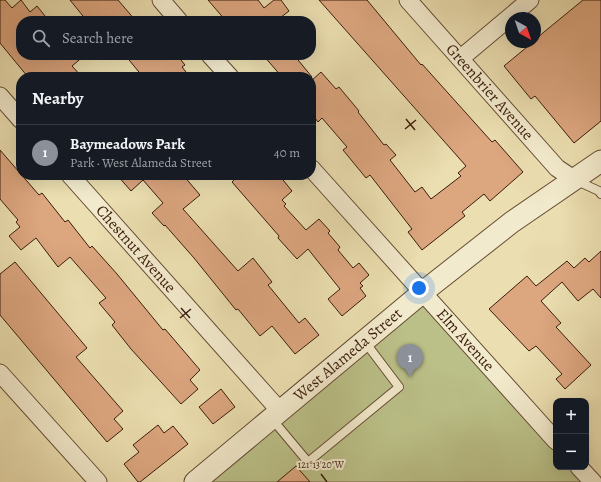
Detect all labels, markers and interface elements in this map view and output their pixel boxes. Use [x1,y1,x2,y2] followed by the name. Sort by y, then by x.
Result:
[505,12,541,48] north arrow
[16,16,316,60] search box
[30,27,52,49] icon: search
[62,28,133,48] text: Search here
[441,39,538,145] street label: Greenbrier Avenue
[32,87,83,110] text: Nearby
[70,134,185,154] text: Baymeadows Park
[43,144,47,161] text: 1
[274,144,300,161] text: 40 m
[70,154,212,171] text: Park · West Alameda Street
[91,200,181,298] street label: Chestnut Avenue
[409,278,429,298] your location
[288,303,407,407] street label: West Alameda Street
[431,304,499,376] street label: Elm Avenue
[397,344,423,377] pin: 1
[553,398,589,470] map controls
[553,398,589,434] button: +
[553,434,589,470] button: −
[298,458,345,471] text: 121°13'20"W

